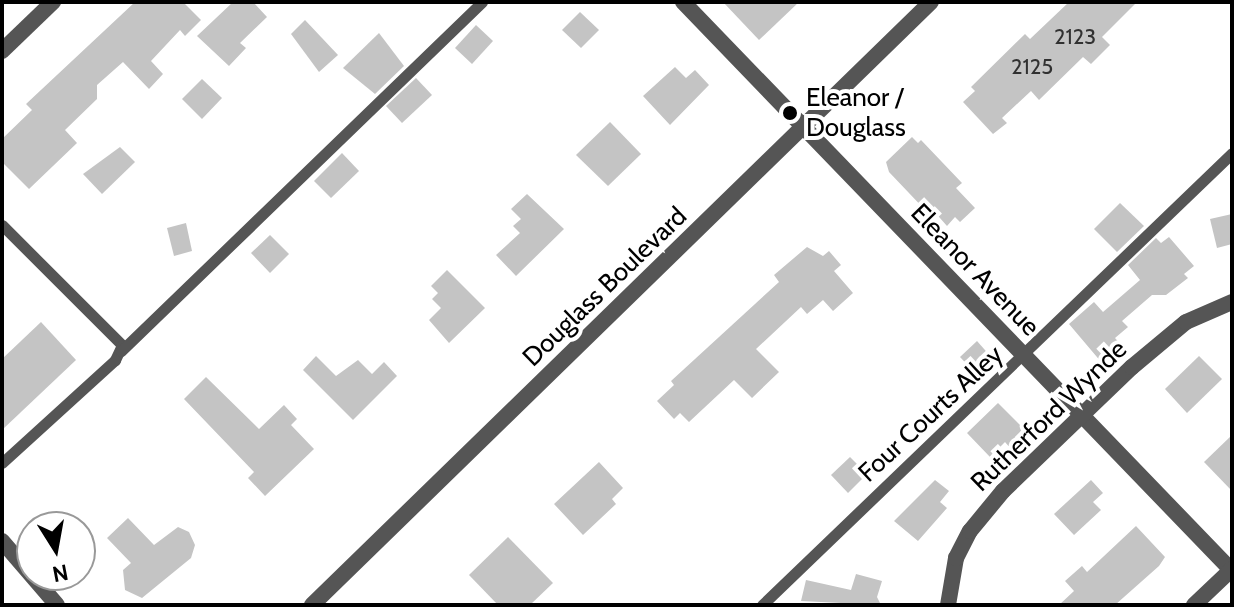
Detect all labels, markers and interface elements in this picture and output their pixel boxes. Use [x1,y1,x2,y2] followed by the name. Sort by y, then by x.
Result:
[1054,24,1096,50] house number: 2123
[1011,54,1053,80] house number: 2125
[806,82,906,144] place label: Eleanor / Douglass
[781,104,799,122] marker: Eleanor / Douglass
[904,197,1046,343] street label: Eleanor Avenue
[517,201,693,373] street label: Douglass Boulevard
[965,334,1133,498] street label: Rutherford Wynde
[852,339,1010,489] street label: Four Courts Alley
[16,511,96,591] north arrow
[50,558,71,588] text: N

